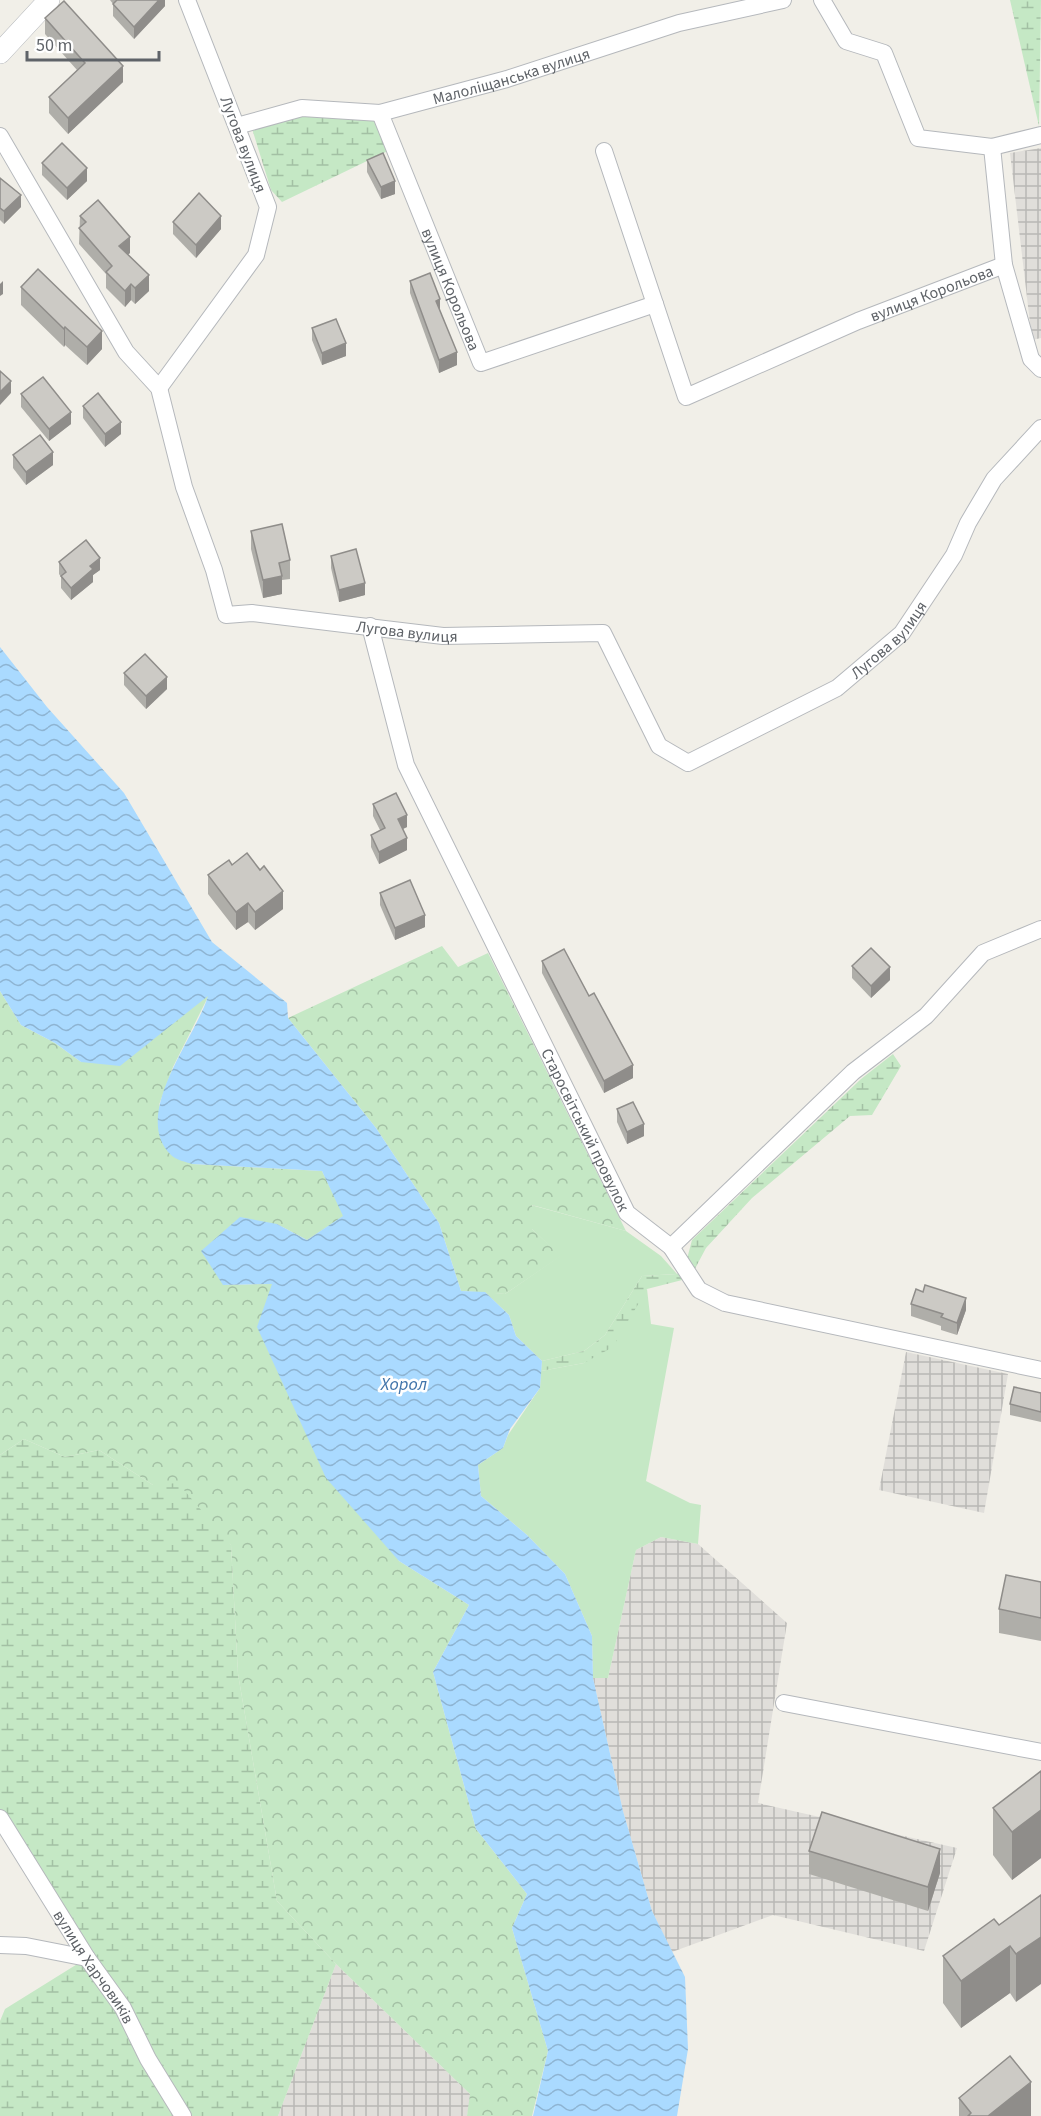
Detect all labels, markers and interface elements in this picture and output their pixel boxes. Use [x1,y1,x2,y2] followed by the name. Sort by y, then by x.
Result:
[27,24,159,62] scale bar
[36,33,72,58] text: 50 m
[430,43,593,110] street label: Малоліщанська вулиця
[215,93,272,196] street label: Лугова вулиця
[416,225,485,354] street label: вулиця Корольова
[867,260,996,327] street label: вулиця Корольова
[846,597,932,684] street label: Лугова вулиця
[355,616,458,648] street label: Лугова вулиця
[535,1045,634,1215] street label: Старосвітський провулок
[380,1372,427,1397] water label: Хорол
[48,1906,139,2027] street label: вулиця Харчовиків

